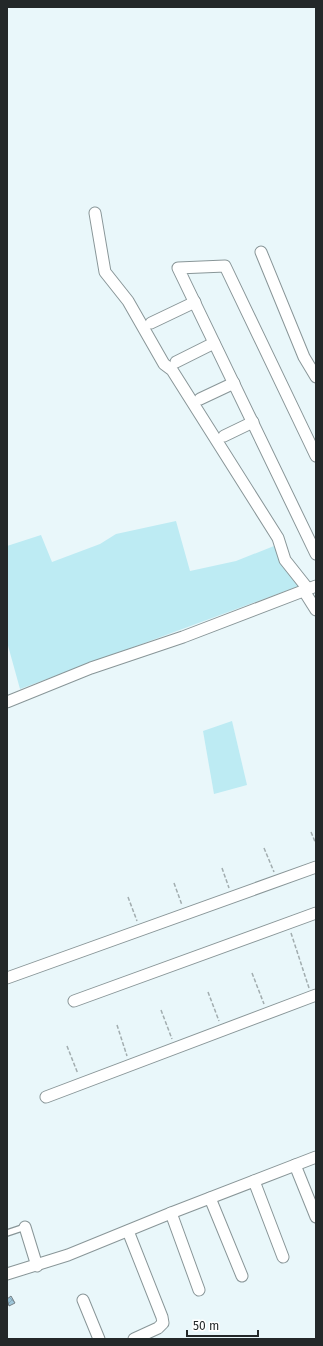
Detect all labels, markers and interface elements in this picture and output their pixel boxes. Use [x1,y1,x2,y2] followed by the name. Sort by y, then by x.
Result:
[187,1312,258,1338] scale bar
[193,1319,219,1333] text: 50 m

